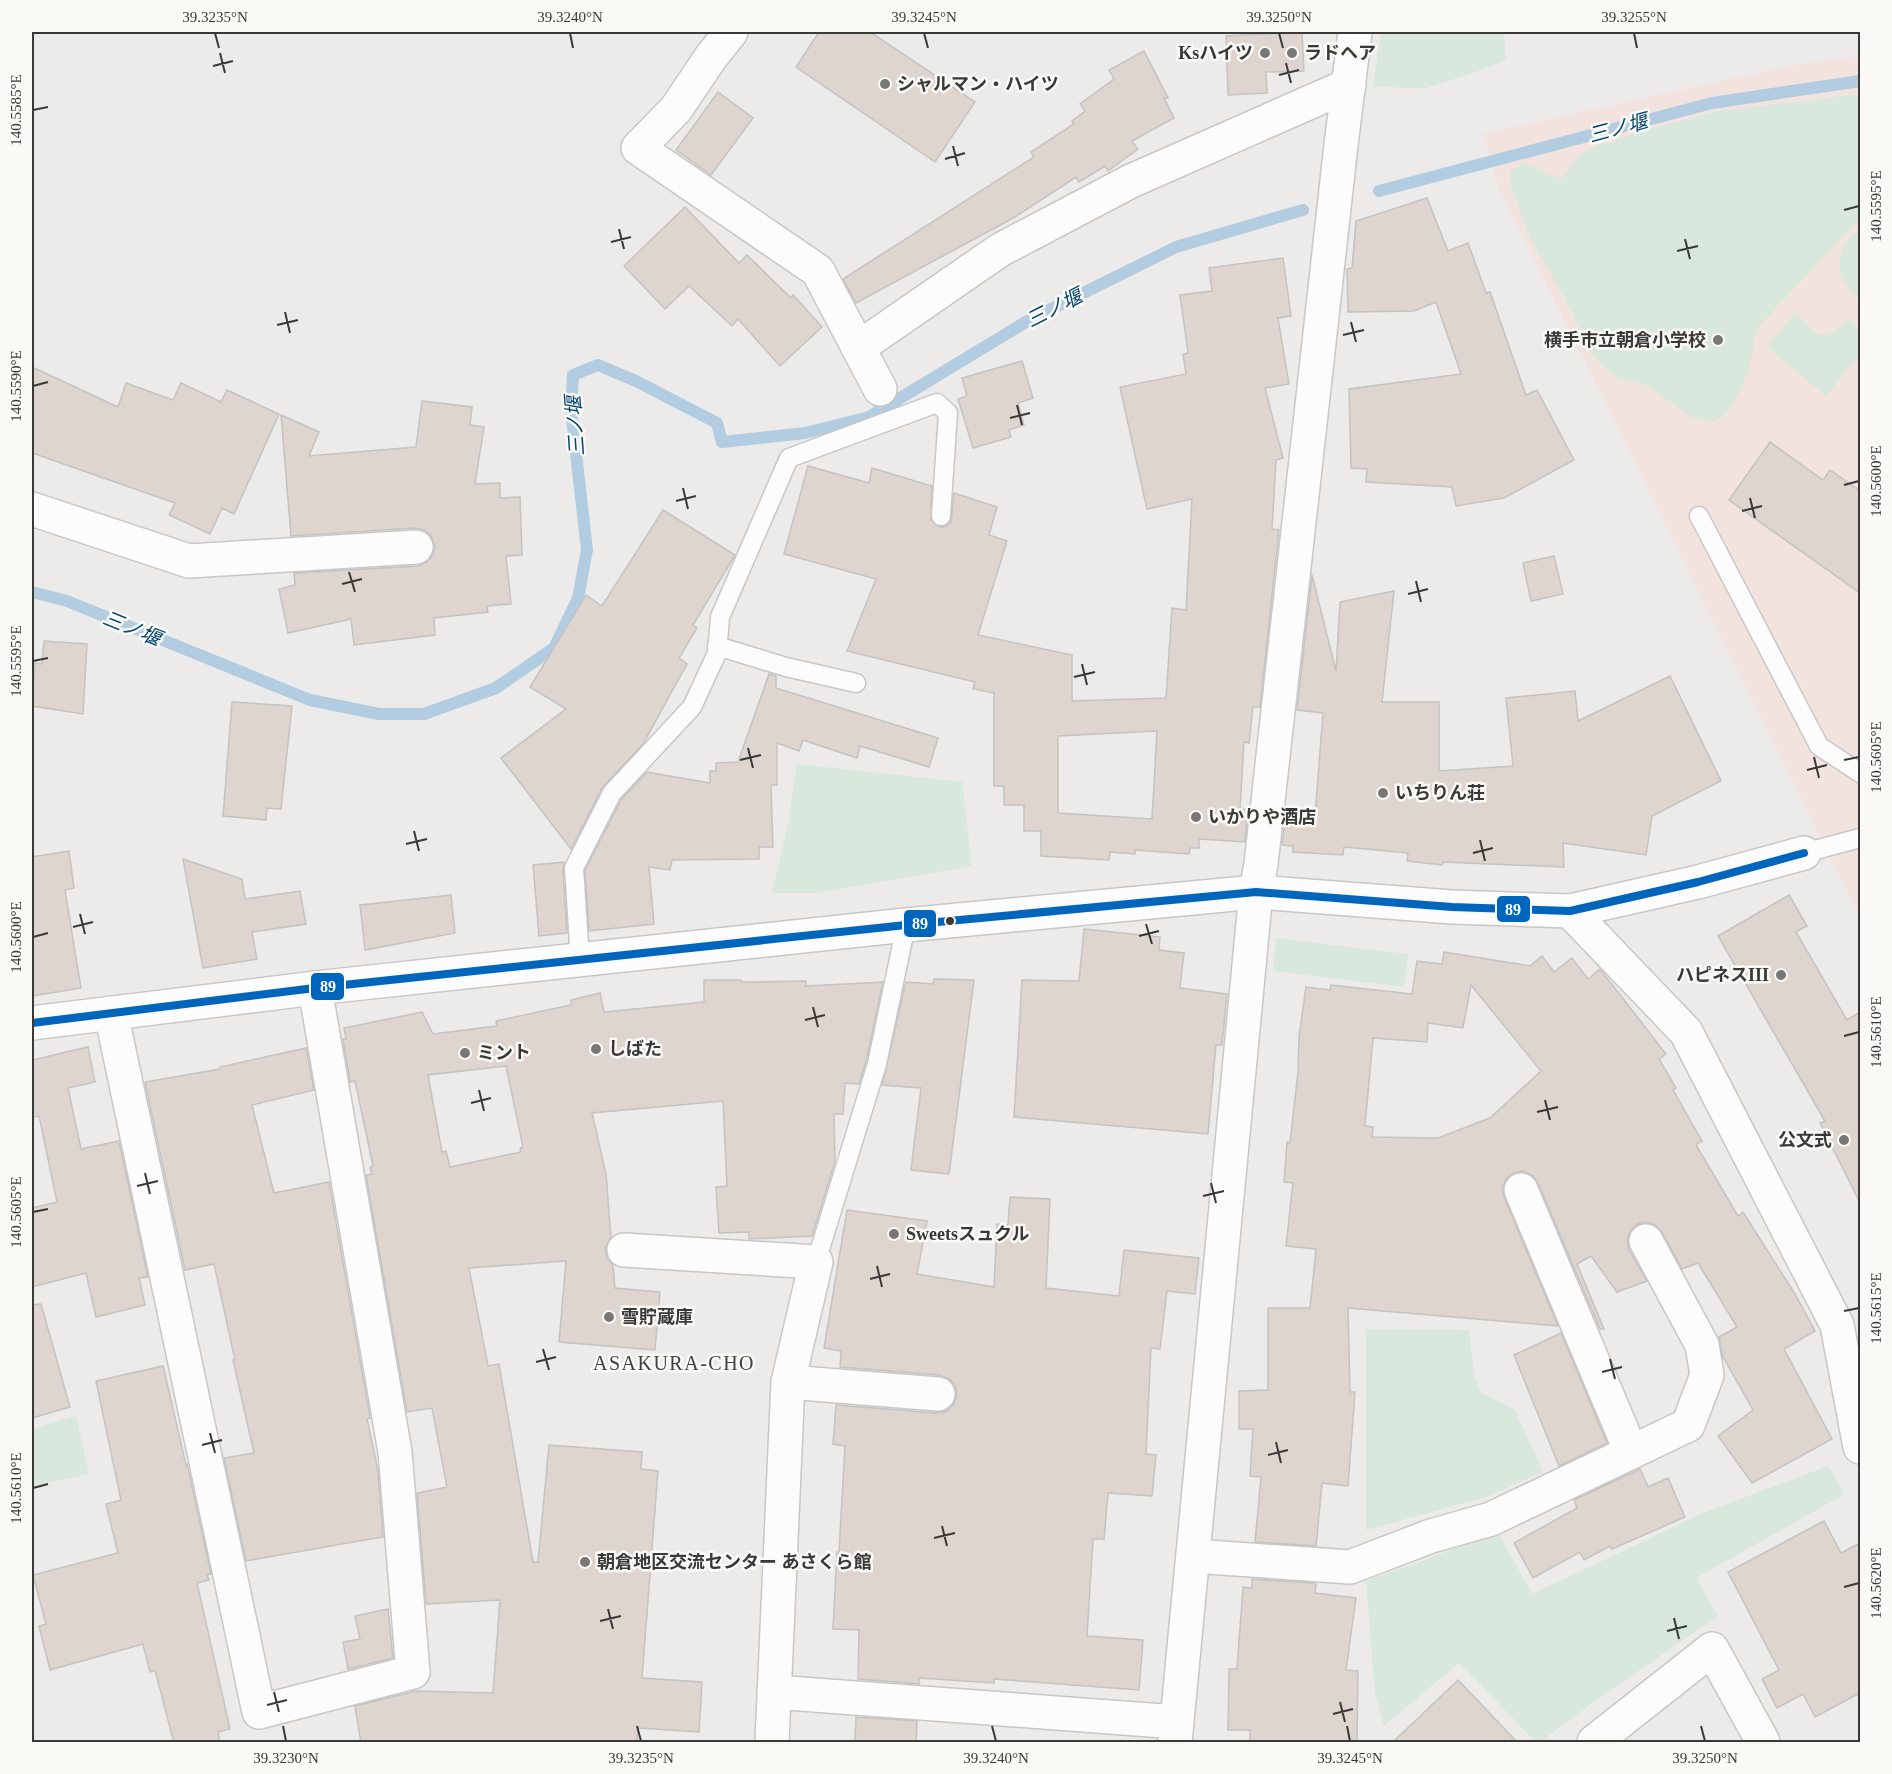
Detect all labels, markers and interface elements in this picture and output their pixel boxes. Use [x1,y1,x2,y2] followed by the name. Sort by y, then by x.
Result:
[182,9,248,25] text: 39.3235°N
[537,9,603,25] text: 39.3240°N
[891,9,957,25] text: 39.3245°N
[1246,9,1312,25] text: 39.3250°N
[1601,9,1667,25] text: 39.3255°N
[1178,43,1253,63] place label: Ksハイツ
[1304,43,1376,63] place label: ラドヘア
[1258,46,1272,60] marker: Ksハイツ
[1285,46,1299,60] marker: ラドヘア
[8,74,24,146] text: 140.5585°E
[897,74,1059,94] place label: シャルマン・ハイツ
[878,77,892,91] marker: シャルマン・ハイツ
[1586,109,1654,146] water label: 三ノ堰
[1868,170,1884,242] text: 140.5595°E
[1022,283,1089,331] water label: 三ノ堰
[1544,330,1706,350] place label: 横手市立朝倉小学校
[1711,333,1725,347] marker: 横手市立朝倉小学校
[8,350,24,422] text: 140.5590°E
[562,391,588,457] water label: 三ノ堰
[1868,445,1884,517] text: 140.5600°E
[100,607,168,651] water label: 三ノ堰
[8,625,24,697] text: 140.5595°E
[1868,721,1884,793] text: 140.5605°E
[1395,783,1485,803] place label: いちりん荘
[1376,786,1390,800] marker: いちりん荘
[1208,807,1316,827] place label: いかりや酒店
[1189,810,1203,824] marker: いかりや酒店
[1496,895,1531,923] line badge: 89
[8,901,24,973] text: 140.5600°E
[1505,901,1521,918] text: 89
[903,909,937,938] line badge: 89
[912,915,928,932] text: 89
[944,915,956,927] unlabelled marker
[1676,965,1769,985] place label: ハピネスIII
[1774,968,1788,982] marker: ハピネスIII
[310,972,345,1001] line badge: 89
[320,978,336,995] text: 89
[1868,996,1884,1068] text: 140.5610°E
[608,1039,662,1059] place label: しばた
[589,1042,603,1056] marker: しばた
[477,1043,531,1063] place label: ミント
[458,1046,472,1060] marker: ミント
[1778,1130,1832,1150] place label: 公文式
[1837,1133,1851,1147] marker: 公文式
[8,1176,24,1248] text: 140.5605°E
[906,1224,1029,1244] place label: Sweetsスュクル
[887,1227,901,1241] marker: Sweetsスュクル
[1868,1272,1884,1344] text: 140.5615°E
[621,1307,693,1327] place label: 雪貯蔵庫
[602,1310,616,1324] marker: 雪貯蔵庫
[593,1352,755,1374] district label: ASAKURA-CHO
[8,1452,24,1524] text: 140.5610°E
[1868,1547,1884,1619] text: 140.5620°E
[597,1552,872,1572] place label: 朝倉地区交流センター あさくら館
[578,1555,592,1569] marker: 朝倉地区交流センター あさくら館
[253,1750,319,1766] text: 39.3230°N
[608,1750,674,1766] text: 39.3235°N
[963,1750,1029,1766] text: 39.3240°N
[1317,1750,1383,1766] text: 39.3245°N
[1672,1750,1738,1766] text: 39.3250°N

